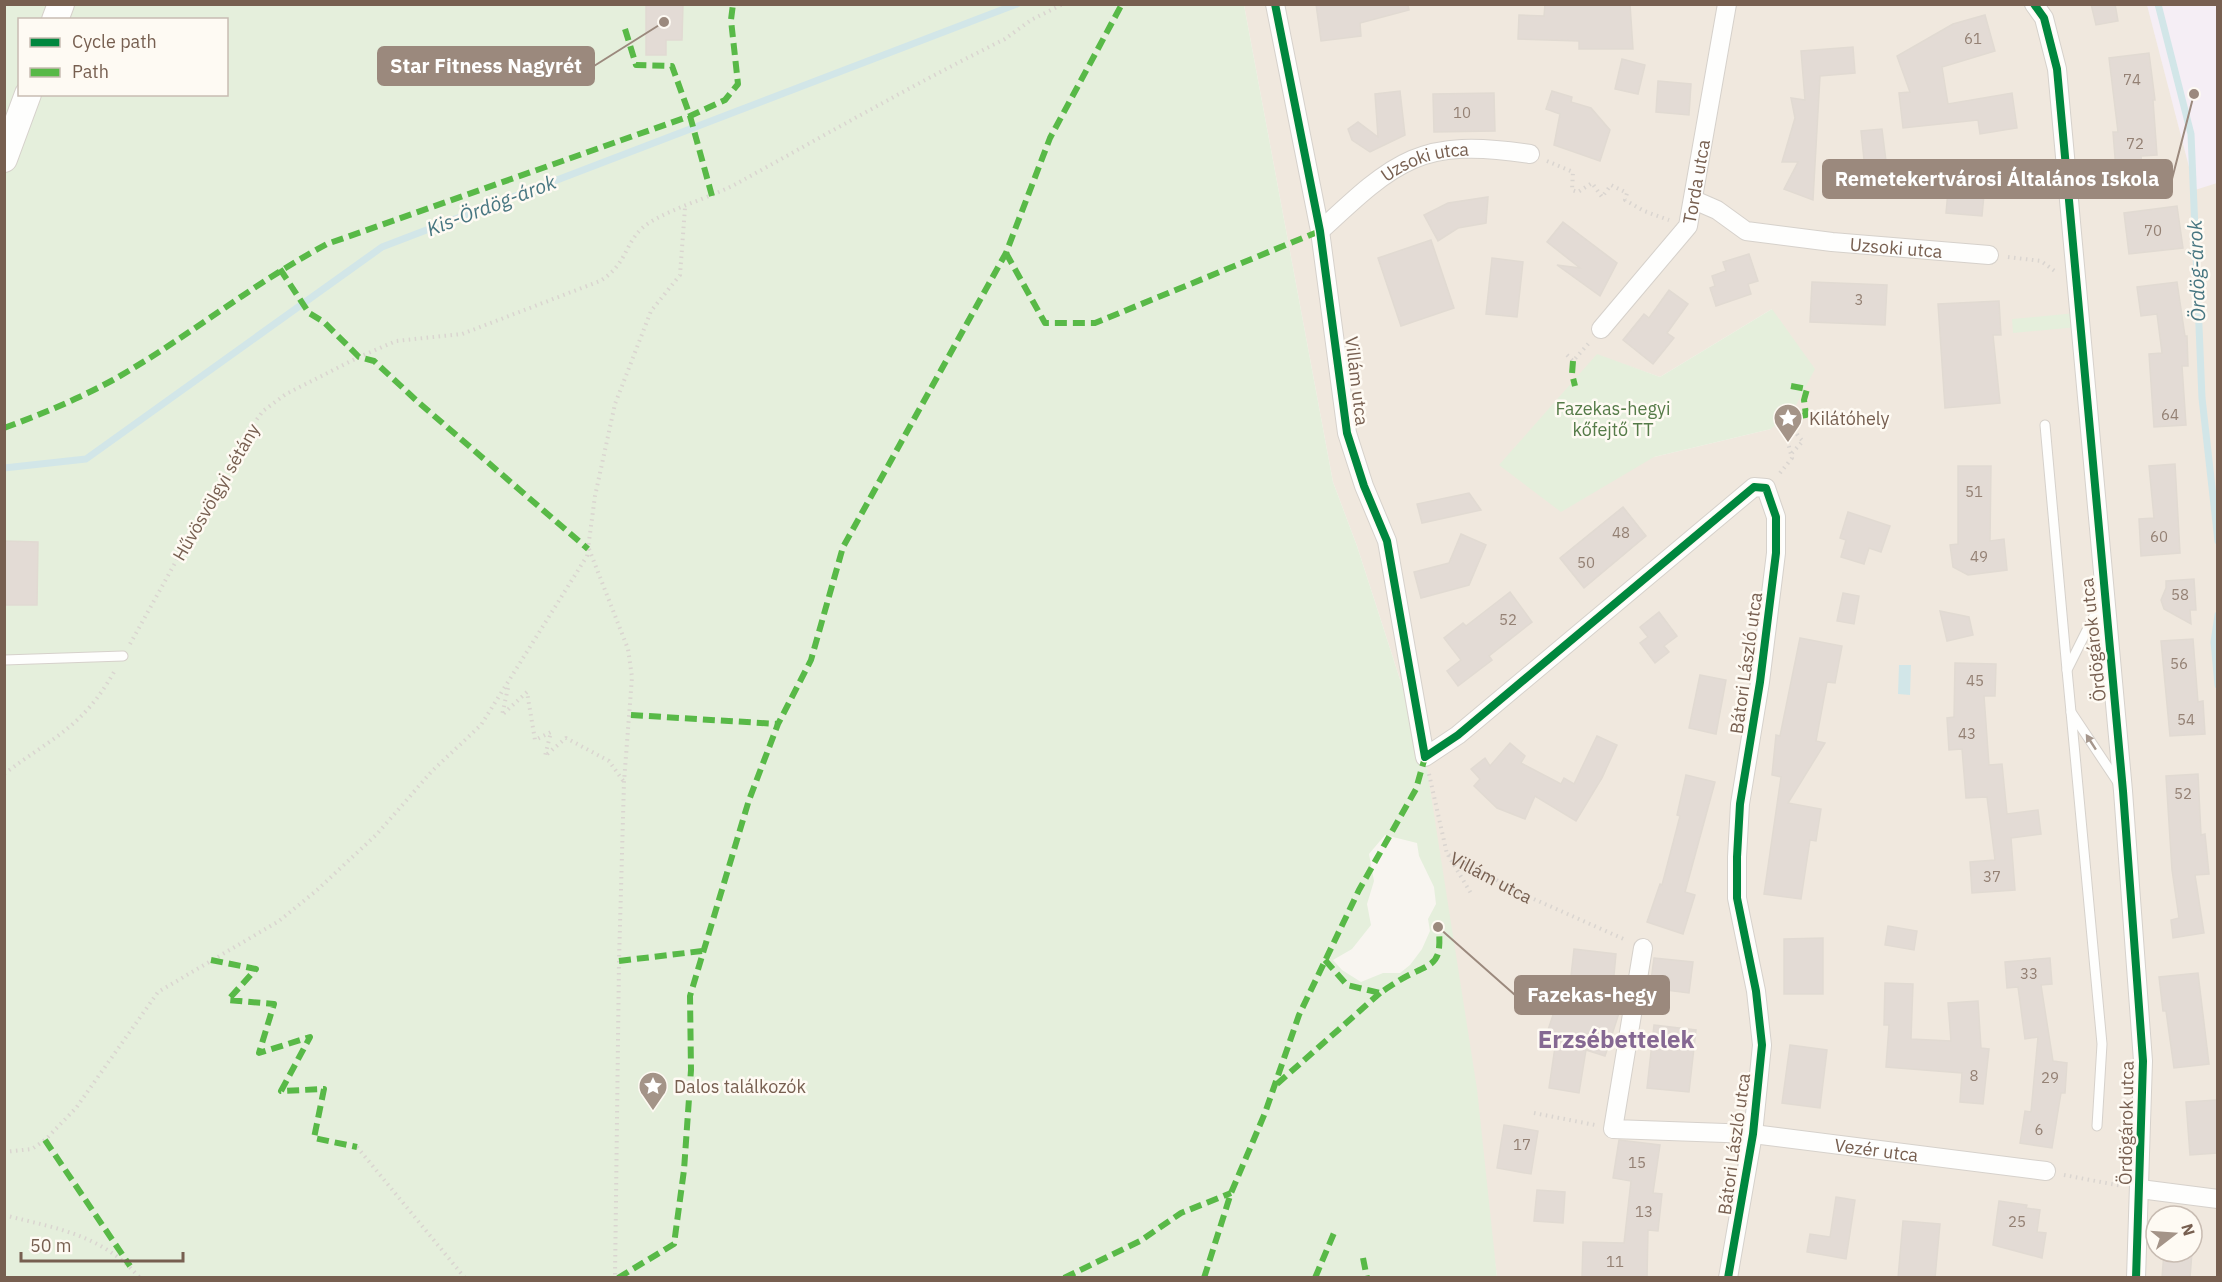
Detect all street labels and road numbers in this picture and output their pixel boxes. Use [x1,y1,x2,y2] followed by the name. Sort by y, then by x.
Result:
[1376,137,1470,186] street label: Uzsoki utca
[1677,137,1715,225] street label: Torda utca
[1849,232,1944,263] street label: Uzsoki utca
[1340,335,1374,427] street label: Villám utca
[167,419,265,565] street label: Hűvösvölgyi sétány
[2075,577,2111,703] street label: Ördögárok utca
[1725,590,1767,735] street label: Bátori László utca
[1446,846,1537,909] street label: Villám utca
[2113,1060,2139,1185] street label: Ördögárok utca
[1713,1071,1755,1216] street label: Bátori László utca
[1833,1133,1920,1166] street label: Vezér utca

